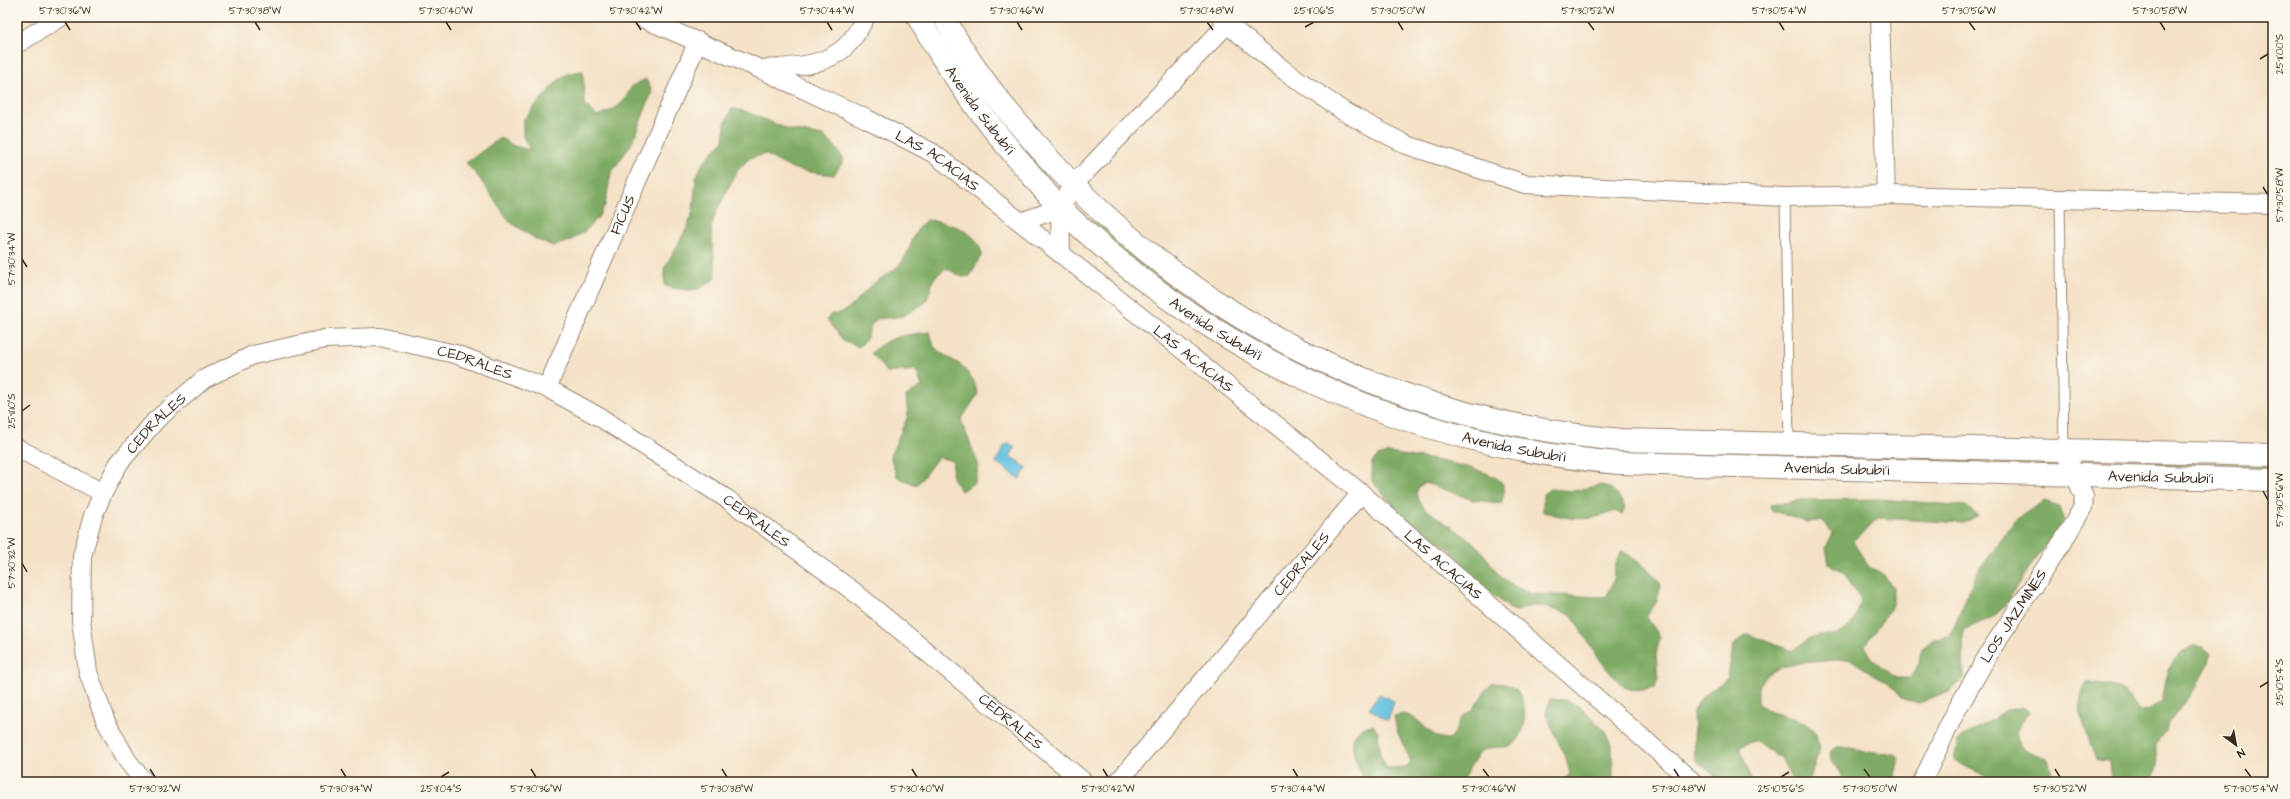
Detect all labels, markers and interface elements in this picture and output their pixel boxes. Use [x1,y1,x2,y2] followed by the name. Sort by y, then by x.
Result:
[39,4,91,18] text: 57°30'36"W
[229,4,281,18] text: 57°30'38"W
[419,4,473,18] text: 57°30'40"W
[610,4,663,18] text: 57°30'42"W
[800,4,855,18] text: 57°30'44"W
[990,4,1044,18] text: 57°30'46"W
[1180,4,1234,18] text: 57°30'48"W
[1294,4,1335,18] text: 25°11'06"S
[1371,4,1425,18] text: 57°30'50"W
[1561,4,1615,18] text: 57°30'52"W
[1752,4,1807,18] text: 57°30'54"W
[1942,4,1996,18] text: 57°30'56"W
[2133,4,2187,18] text: 57°30'58"W
[2273,33,2287,74] text: 25°11'00"S
[940,62,1020,159] street label: Avenida Sububi'i
[892,125,984,197] street label: LAS ACACIAS
[2273,168,2287,222] text: 57°30'58"W
[605,191,640,238] street label: FICUS
[5,232,19,285] text: 57°30'34"W
[1165,292,1266,366] street label: Avenida Sububi'i
[1149,320,1238,398] street label: LAS ACACIAS
[435,340,516,385] street label: CEDRALES
[121,388,191,458] street label: CEDRALES
[5,393,19,429] text: 25°11'10"S
[1460,426,1568,467] street label: Avenida Sububi'i
[1784,457,1890,481] street label: Avenida Sububi'i
[2108,465,2214,489] street label: Avenida Sububi'i
[2273,473,2287,527] text: 57°30'56"W
[719,489,795,553] street label: CEDRALES
[1400,525,1487,605] street label: LAS ACACIAS
[1268,527,1335,601] street label: CEDRALES
[5,537,19,589] text: 57°30'32"W
[1975,565,2052,667] street label: LOS JAZMINES
[2273,658,2287,705] text: 25°10'54"S
[974,688,1048,755] street label: CEDRALES
[2216,725,2256,765] north arrow
[2234,745,2248,761] text: N
[129,782,181,796] text: 57°30'32"W
[320,782,373,796] text: 57°30'34"W
[420,782,462,796] text: 25°11'04"S
[510,782,562,796] text: 57°30'36"W
[701,782,753,796] text: 57°30'38"W
[890,782,944,796] text: 57°30'40"W
[1082,782,1135,796] text: 57°30'42"W
[1271,782,1326,796] text: 57°30'44"W
[1462,782,1516,796] text: 57°30'46"W
[1652,782,1706,796] text: 57°30'48"W
[1758,782,1805,796] text: 25°10'56"S
[1843,782,1897,796] text: 57°30'50"W
[2033,782,2087,796] text: 57°30'52"W
[2224,782,2279,796] text: 57°30'54"W

